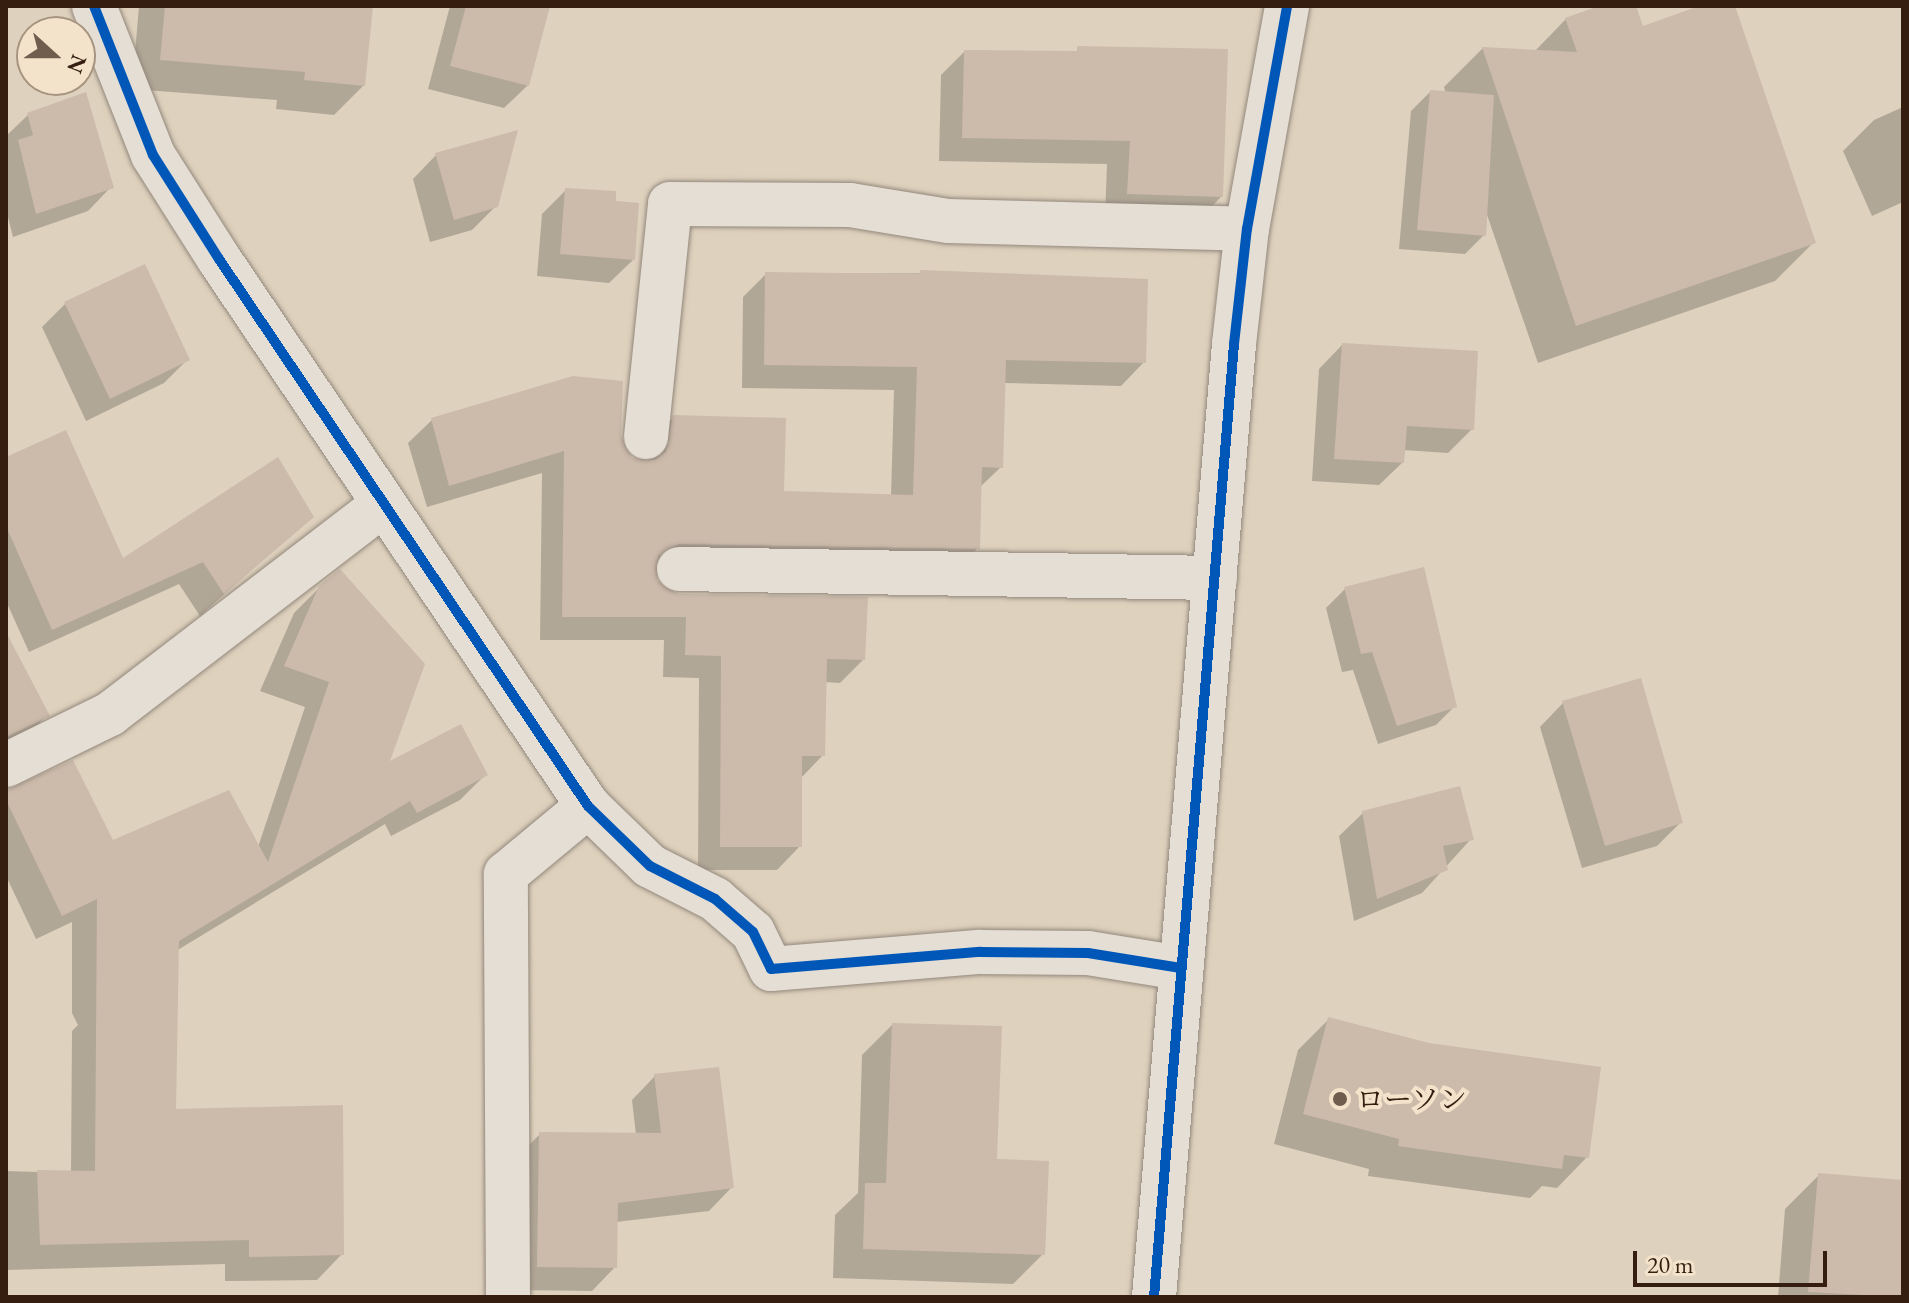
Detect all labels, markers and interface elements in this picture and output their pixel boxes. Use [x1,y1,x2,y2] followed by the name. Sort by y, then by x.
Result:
[16,16,96,96] north arrow
[60,51,94,78] text: N
[1356,1082,1468,1116] place label: ローソン
[1331,1090,1349,1108] marker: ローソン
[1637,1235,1831,1285] scale bar
[1647,1249,1694,1280] text: 20 m

